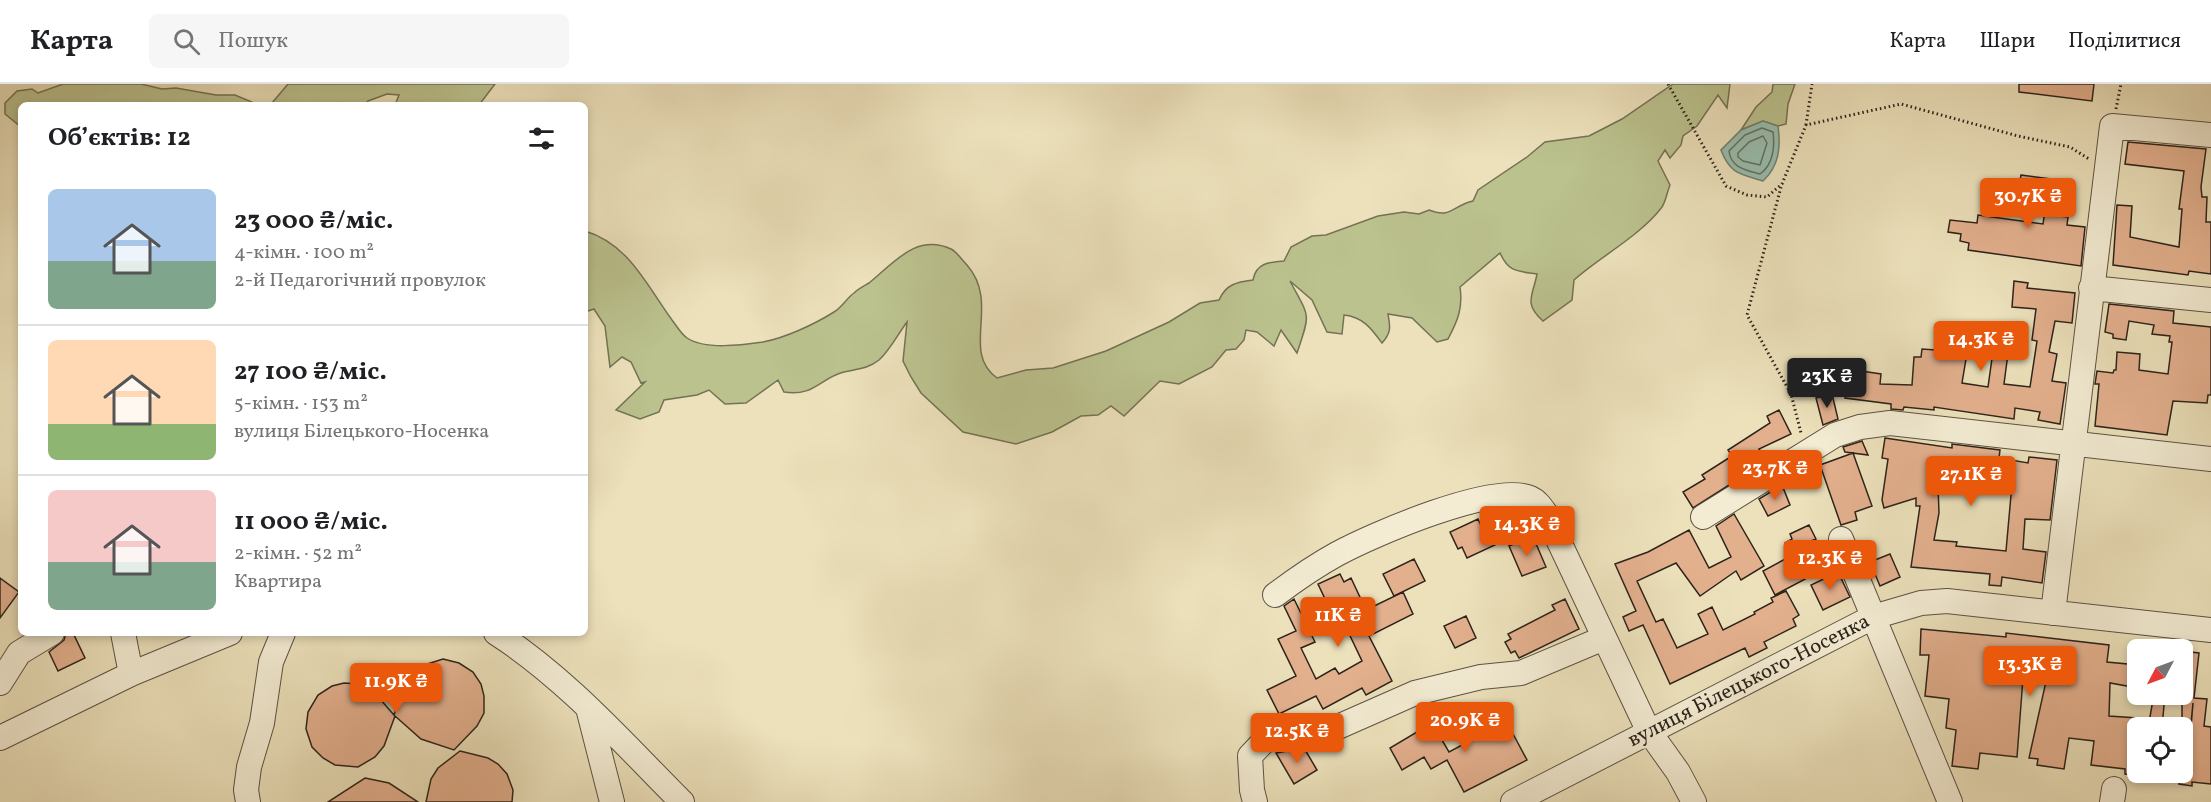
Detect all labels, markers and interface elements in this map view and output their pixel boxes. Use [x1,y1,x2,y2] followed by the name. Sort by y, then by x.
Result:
[149,14,569,68] search box
[30,22,113,61] text: Карта
[170,25,203,58] icon: search
[218,26,288,57] text: Пошук
[1889,27,1946,56] text: Карта
[1979,27,2035,56] text: Шари
[2068,27,2181,56] text: Поділитися
[48,120,191,156] text: Об’єктів: 12
[525,122,558,155] icon: filters
[1973,178,2083,229] pin: 30.7K ₴
[1994,183,2062,211] text: 30.7K ₴
[234,203,393,239] text: 23 000 ₴/міс.
[96,213,168,285] icon: home
[234,239,374,267] text: 4-кімн. · 100 m²
[234,267,486,295] text: 2-й Педагогічний провулок
[1926,321,2036,372] pin: 14.3K ₴
[1948,326,2014,354] text: 14.3K ₴
[234,354,387,390] text: 27 100 ₴/міс.
[1785,358,1869,409] pin: 23K ₴
[1801,363,1853,391] text: 23K ₴
[96,364,168,436] icon: home
[234,390,368,418] text: 5-кімн. · 153 m²
[234,418,489,446] text: вулиця Білецького-Носенка
[1720,450,1830,501] pin: 23.7K ₴
[1742,455,1808,483] text: 23.7K ₴
[1916,456,2026,507] pin: 27.1K ₴
[1940,461,2002,489] text: 27.1K ₴
[234,504,388,540] text: 11 000 ₴/міс.
[1472,506,1582,557] pin: 14.3K ₴
[1494,511,1560,539] text: 14.3K ₴
[96,514,168,586] icon: home
[234,540,362,568] text: 2-кімн. · 52 m²
[1775,540,1885,591] pin: 12.3K ₴
[1798,545,1862,573] text: 12.3K ₴
[234,568,322,596] text: Квартира
[1296,597,1380,648] pin: 11K ₴
[1314,602,1362,630] text: 11K ₴
[1623,607,1875,755] street label: вулиця Білецького-Носенка
[2127,639,2193,705] north arrow
[2127,639,2193,783] map controls
[1975,646,2085,697] pin: 13.3K ₴
[1998,651,2062,679] text: 13.3K ₴
[341,663,451,714] pin: 11.9K ₴
[364,668,428,696] text: 11.9K ₴
[1410,702,1520,753] pin: 20.9K ₴
[1430,707,1500,735] text: 20.9K ₴
[1242,713,1352,764] pin: 12.5K ₴
[2127,717,2193,783] button: locate
[1265,718,1329,746] text: 12.5K ₴

